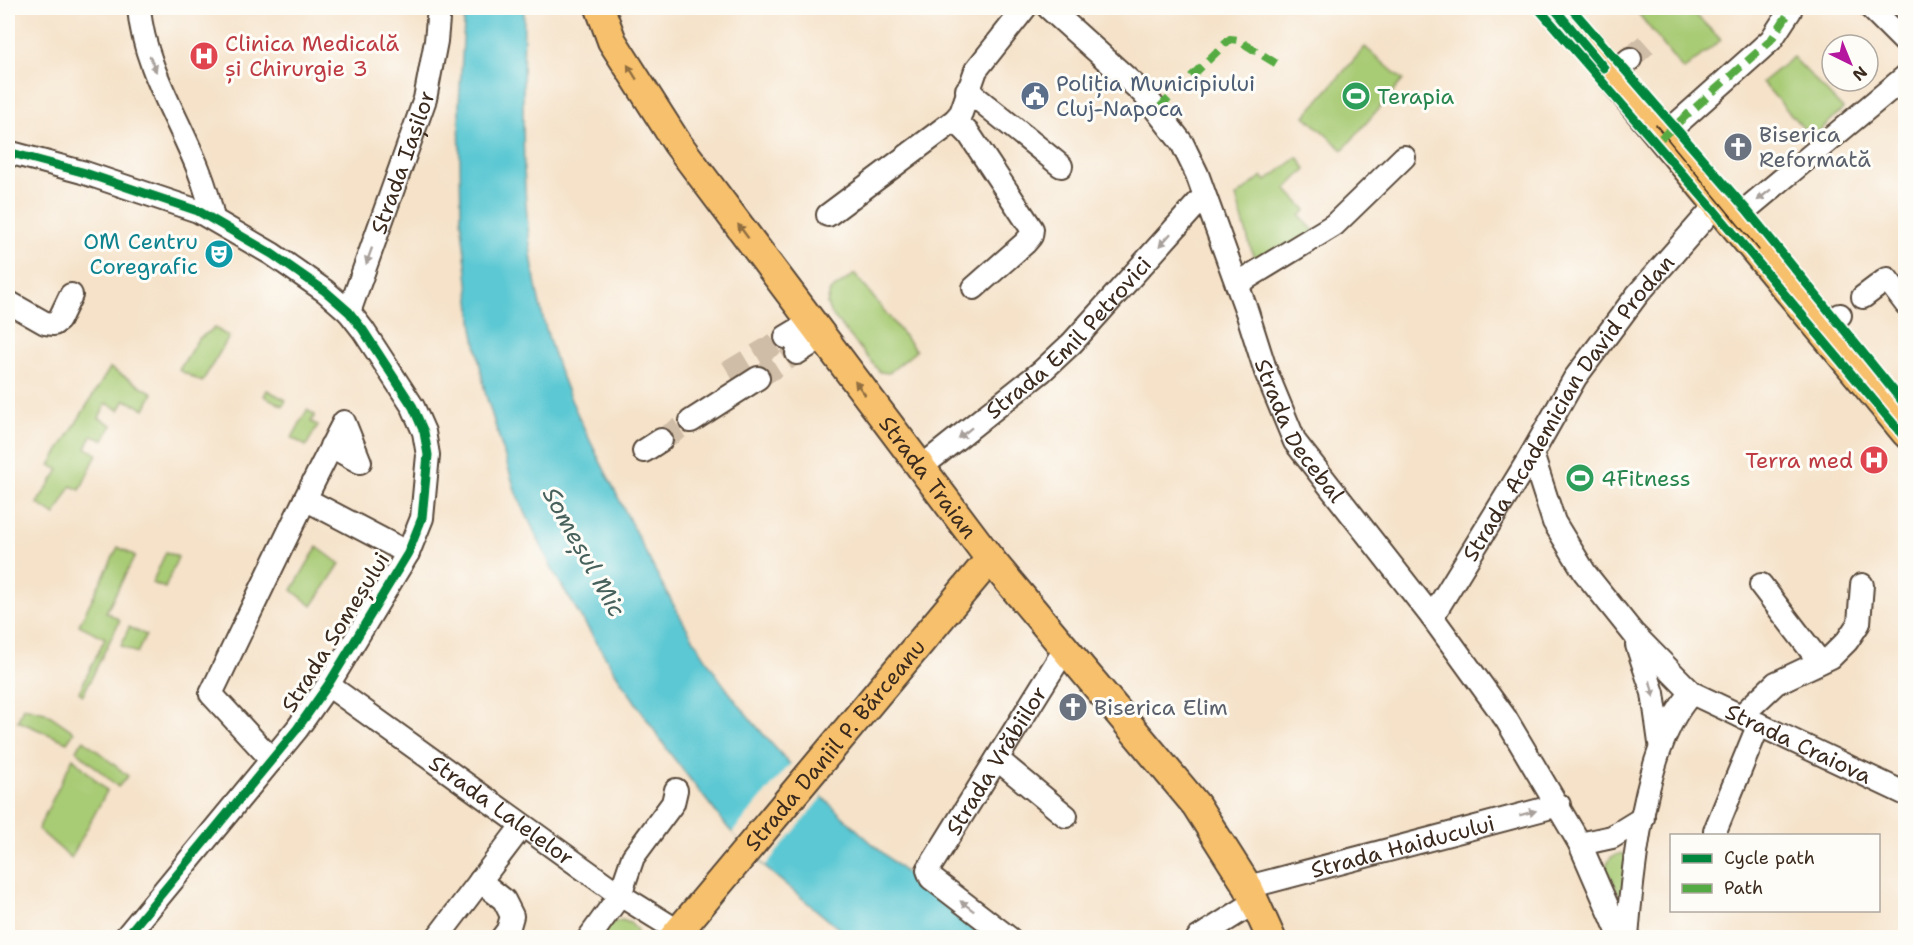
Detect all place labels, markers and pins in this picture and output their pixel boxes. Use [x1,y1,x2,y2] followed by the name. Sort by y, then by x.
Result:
[225,29,400,84] place label: Clinica Medicală și Chirurgie 3
[188,40,220,72] hospital icon: Clinica Medicală și Chirurgie 3
[1056,69,1255,123] place label: Poliția Municipiului Cluj-Napoca
[1019,80,1051,112] public building icon: Poliția Municipiului Cluj-Napoca
[1340,80,1372,112] sports icon: Terapia
[1377,82,1455,111] place label: Terapia
[1759,120,1871,174] place label: Biserica Reformată
[1722,131,1754,163] church icon: Biserica Reformată
[83,227,198,281] place label: OM Centru Coregrafic
[203,238,235,270] theatre icon: OM Centru Coregrafic
[1858,444,1890,476] hospital icon: Terra med
[1745,446,1853,475] place label: Terra med
[1564,462,1596,494] sports icon: 4Fitness
[1601,464,1691,493] place label: 4Fitness
[1057,691,1089,723] church icon: Biserica Elim
[1094,693,1228,722] place label: Biserica Elim

